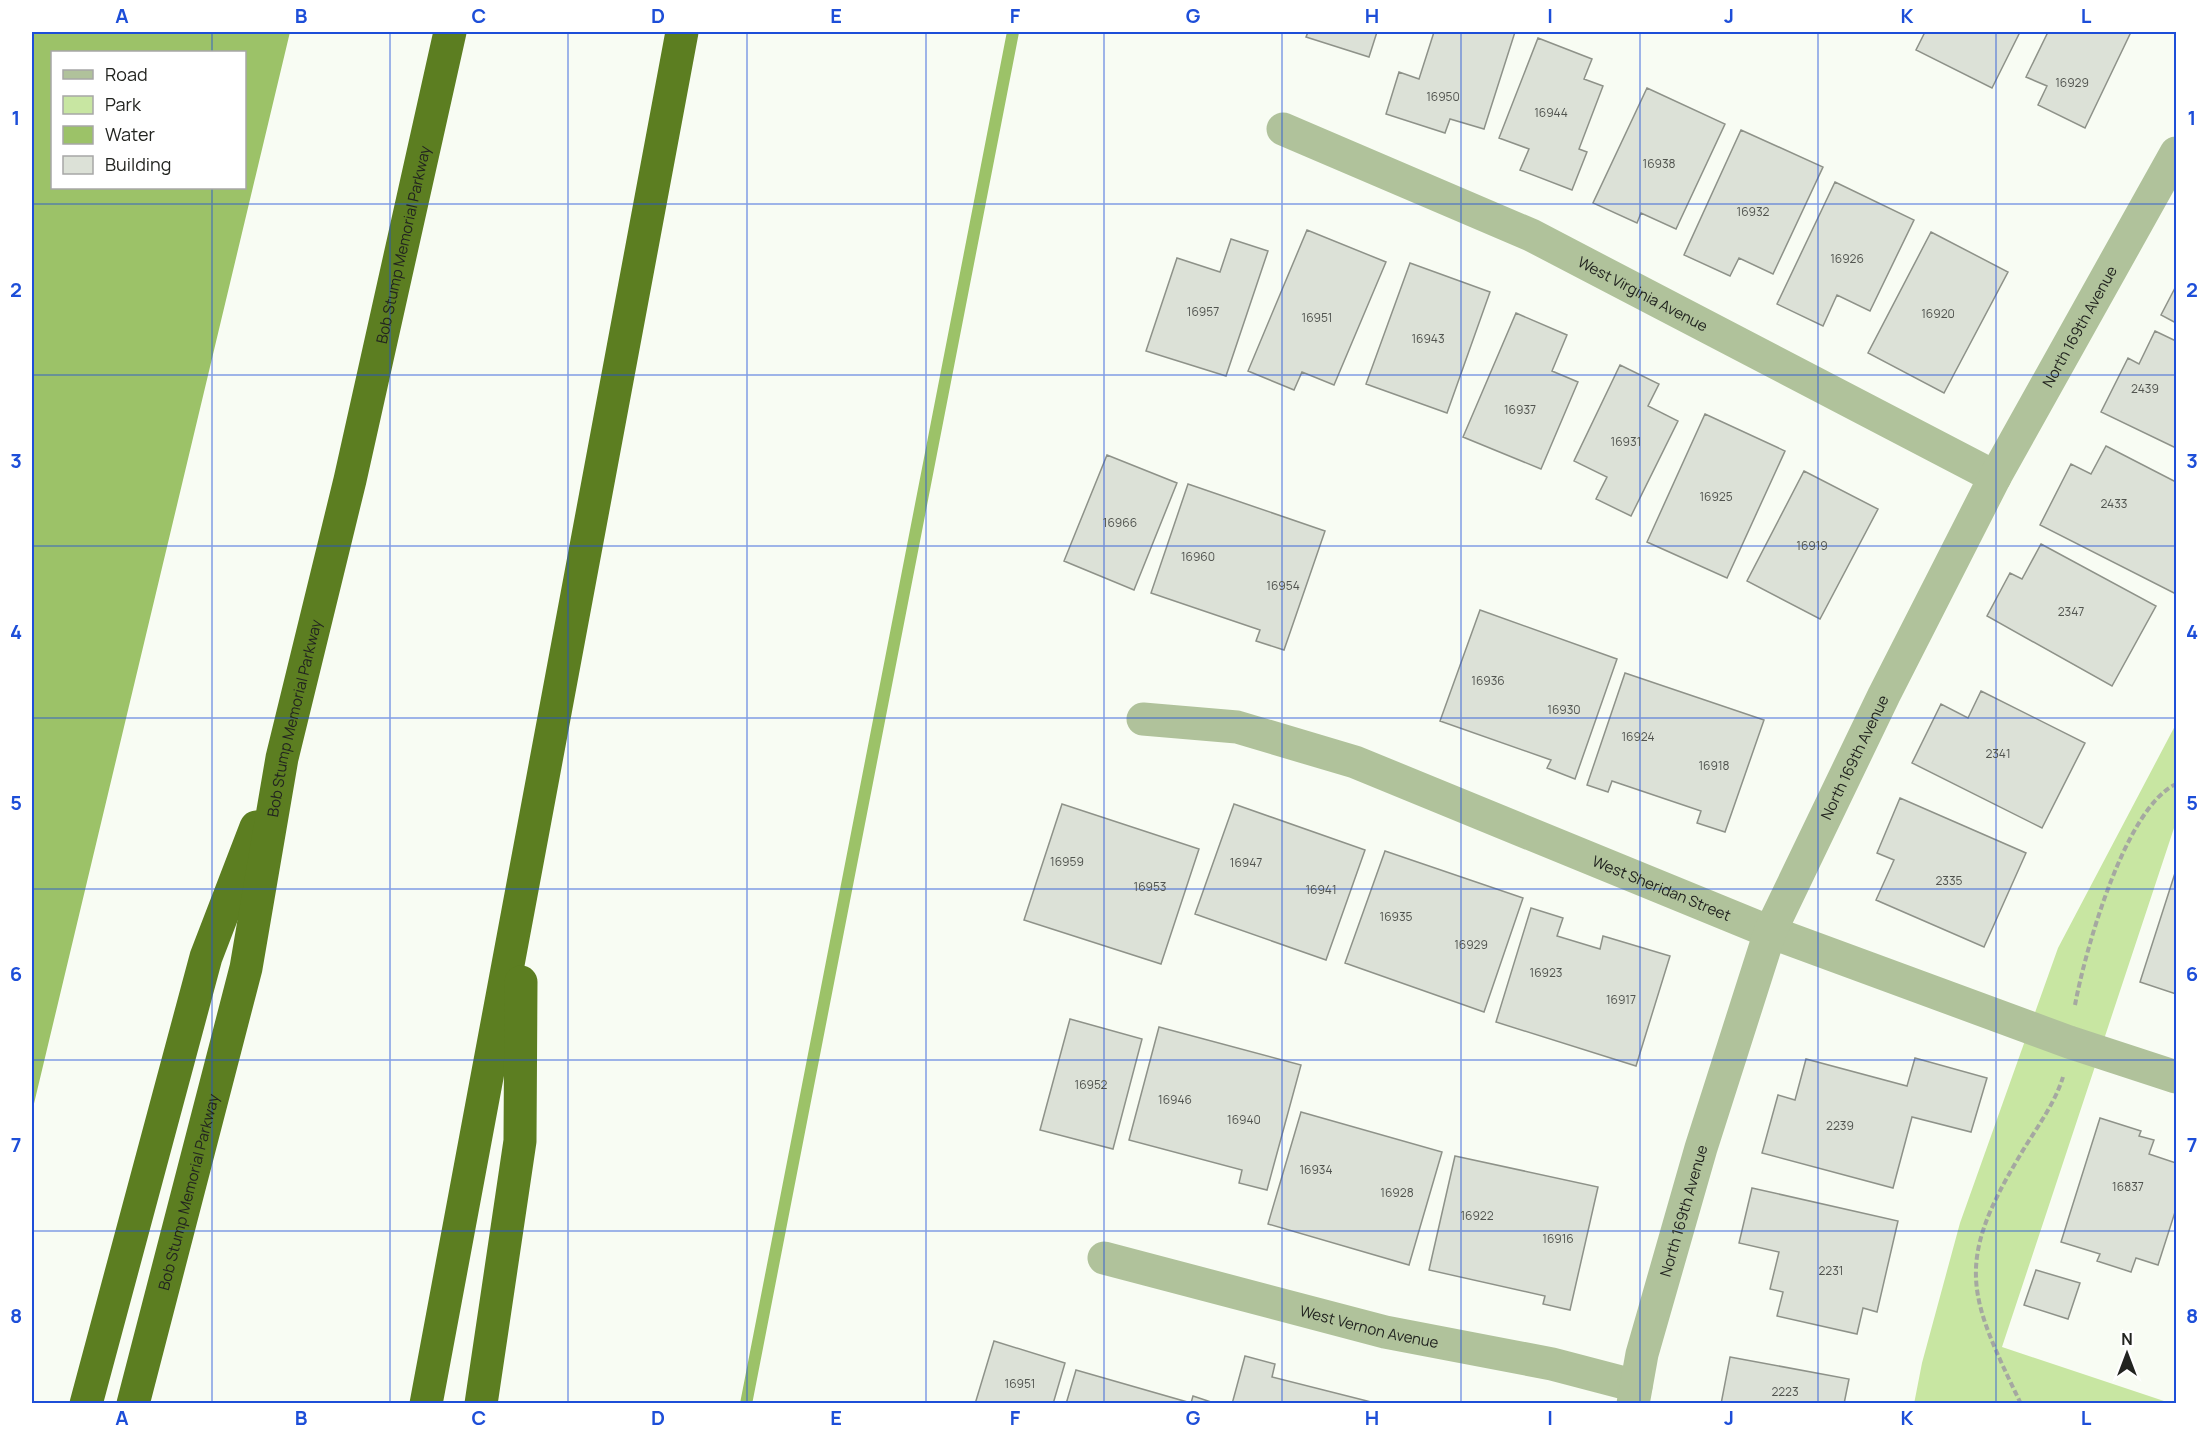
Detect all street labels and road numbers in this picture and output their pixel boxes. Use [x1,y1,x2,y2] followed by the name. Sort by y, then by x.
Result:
[370,143,435,345] street label: Bob Stump Memorial Parkway
[1574,251,1712,336] street label: West Virginia Avenue
[2037,262,2122,391] street label: North 169th Avenue
[262,617,326,818] street label: Bob Stump Memorial Parkway
[1815,691,1893,823] street label: North 169th Avenue
[1589,850,1734,925] street label: West Sheridan Street
[152,1091,223,1292] street label: Bob Stump Memorial Parkway
[1654,1142,1712,1279] street label: North 169th Avenue
[1298,1300,1441,1353] street label: West Vernon Avenue

